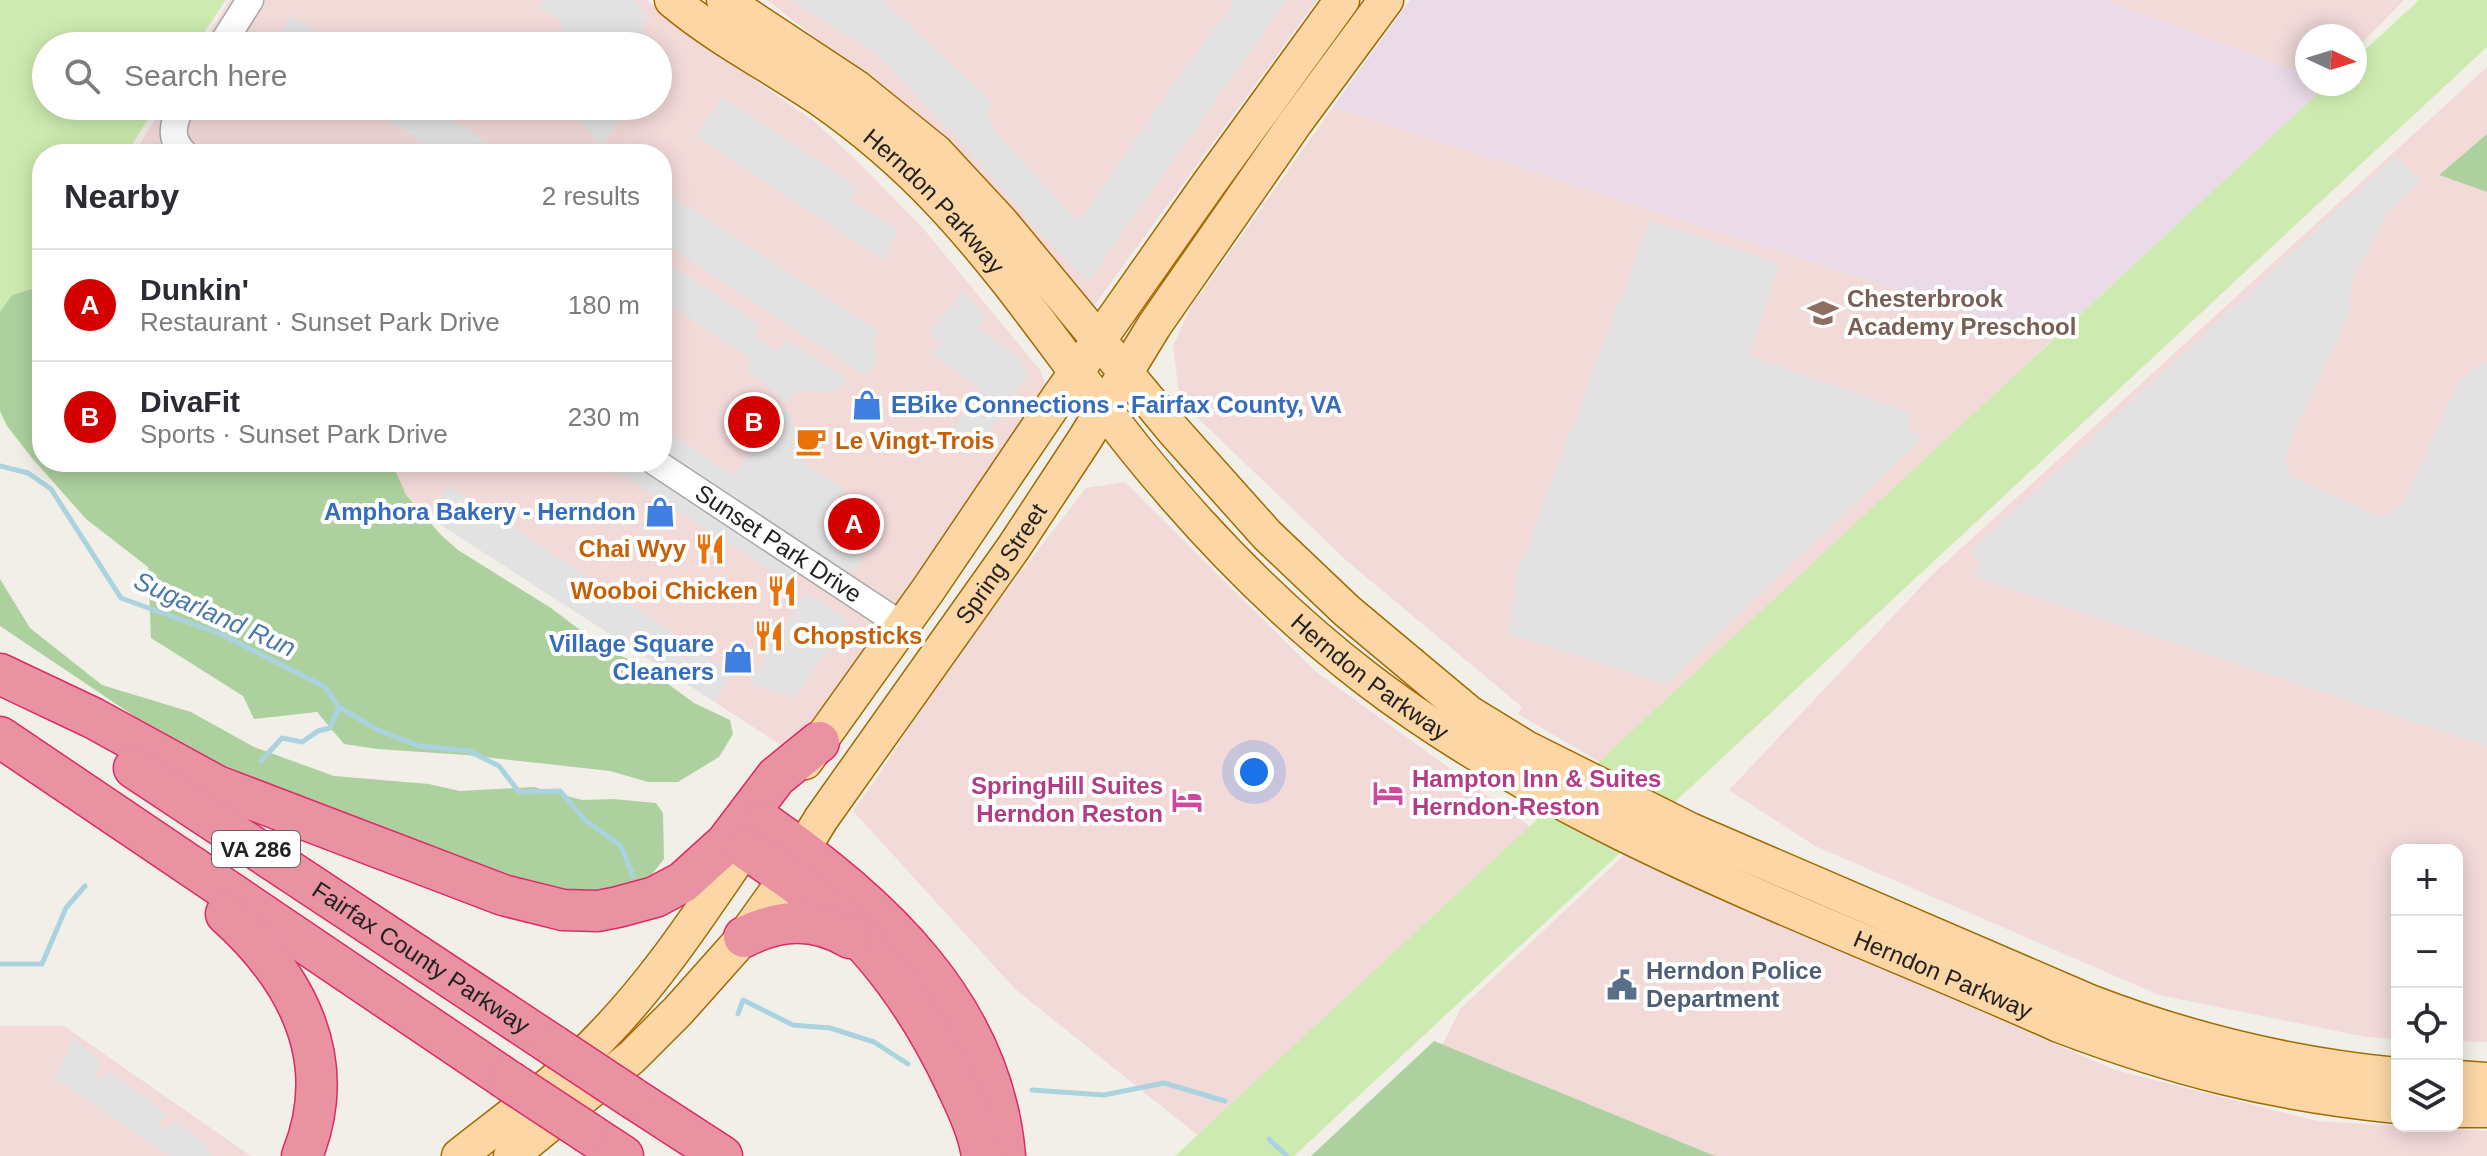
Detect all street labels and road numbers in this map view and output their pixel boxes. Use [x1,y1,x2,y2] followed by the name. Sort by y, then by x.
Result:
[858,123,1010,279] street label: Herndon Parkway
[691,479,867,608] street label: Sunset Park Drive
[950,498,1052,629] street label: Spring Street
[1286,608,1454,745] street label: Herndon Parkway
[212,831,300,867] road number: VA 286
[307,876,535,1039] street label: Fairfax County Parkway
[1850,925,2036,1024] street label: Herndon Parkway

